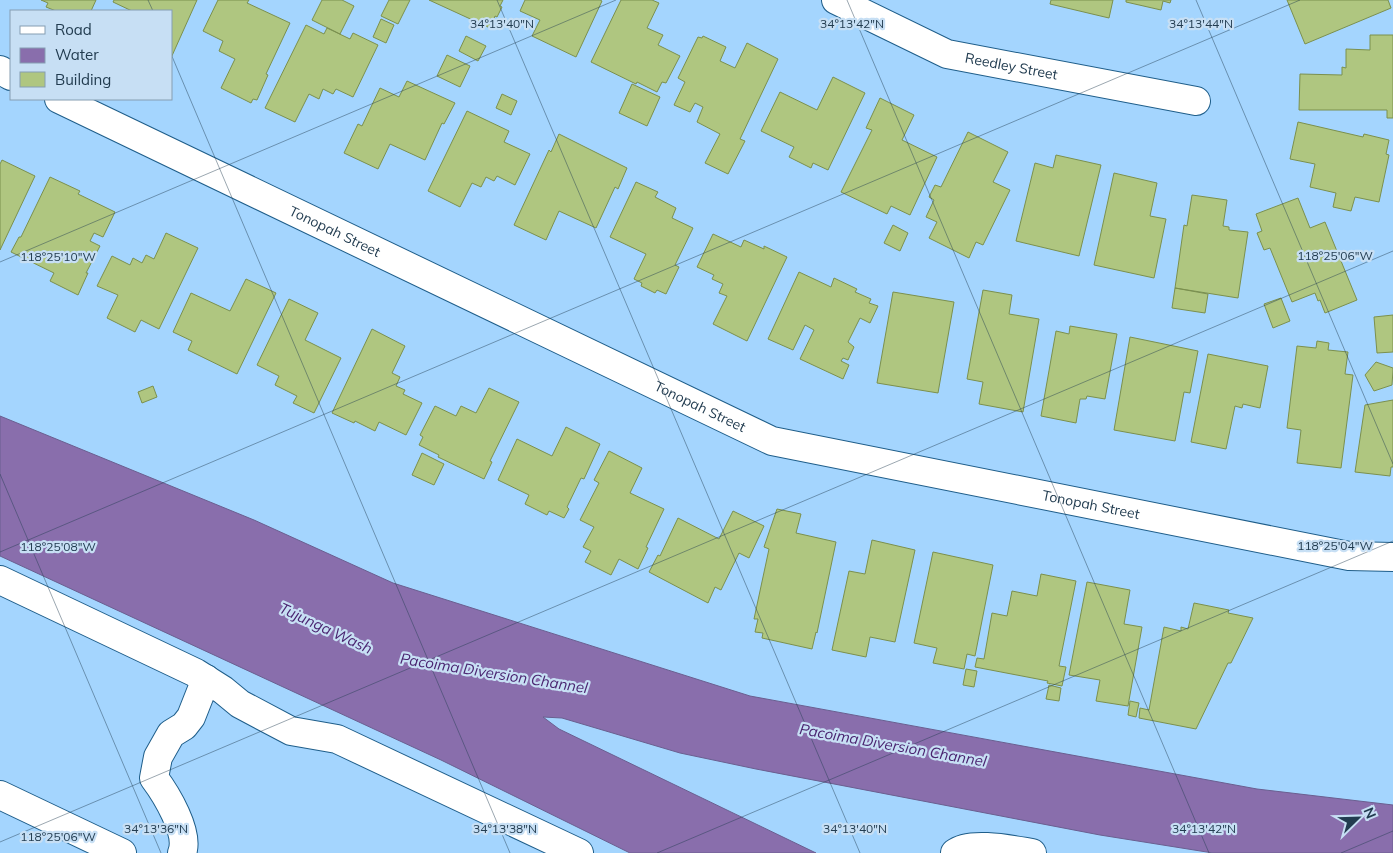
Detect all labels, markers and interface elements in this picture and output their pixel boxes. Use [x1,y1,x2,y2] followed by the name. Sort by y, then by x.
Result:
[10,10,172,100] legend
[470,16,534,31] text: 34°13'40"N
[820,16,884,31] text: 34°13'42"N
[1169,16,1233,31] text: 34°13'44"N
[55,20,92,39] text: Road
[55,45,99,64] text: Water
[964,49,1059,84] street label: Reedley Street
[55,70,111,89] text: Building
[286,202,384,261] street label: Tonopah Street
[1297,248,1373,263] text: 118°25'06"W
[20,249,96,264] text: 118°25'10"W
[652,377,749,436] street label: Tonopah Street
[1041,486,1141,523] street label: Tonopah Street
[1297,538,1373,553] text: 118°25'04"W
[20,539,96,554] text: 118°25'08"W
[276,598,376,658] water label: Tujunga Wash
[399,649,590,697] water label: Pacoima Diversion Channel
[798,719,988,771] water label: Pacoima Diversion Channel
[1333,793,1383,843] north arrow
[1360,805,1380,821] text: N
[124,821,188,836] text: 34°13'36"N
[473,821,537,836] text: 34°13'38"N
[823,821,887,836] text: 34°13'40"N
[1172,821,1236,836] text: 34°13'42"N
[20,829,96,844] text: 118°25'06"W

